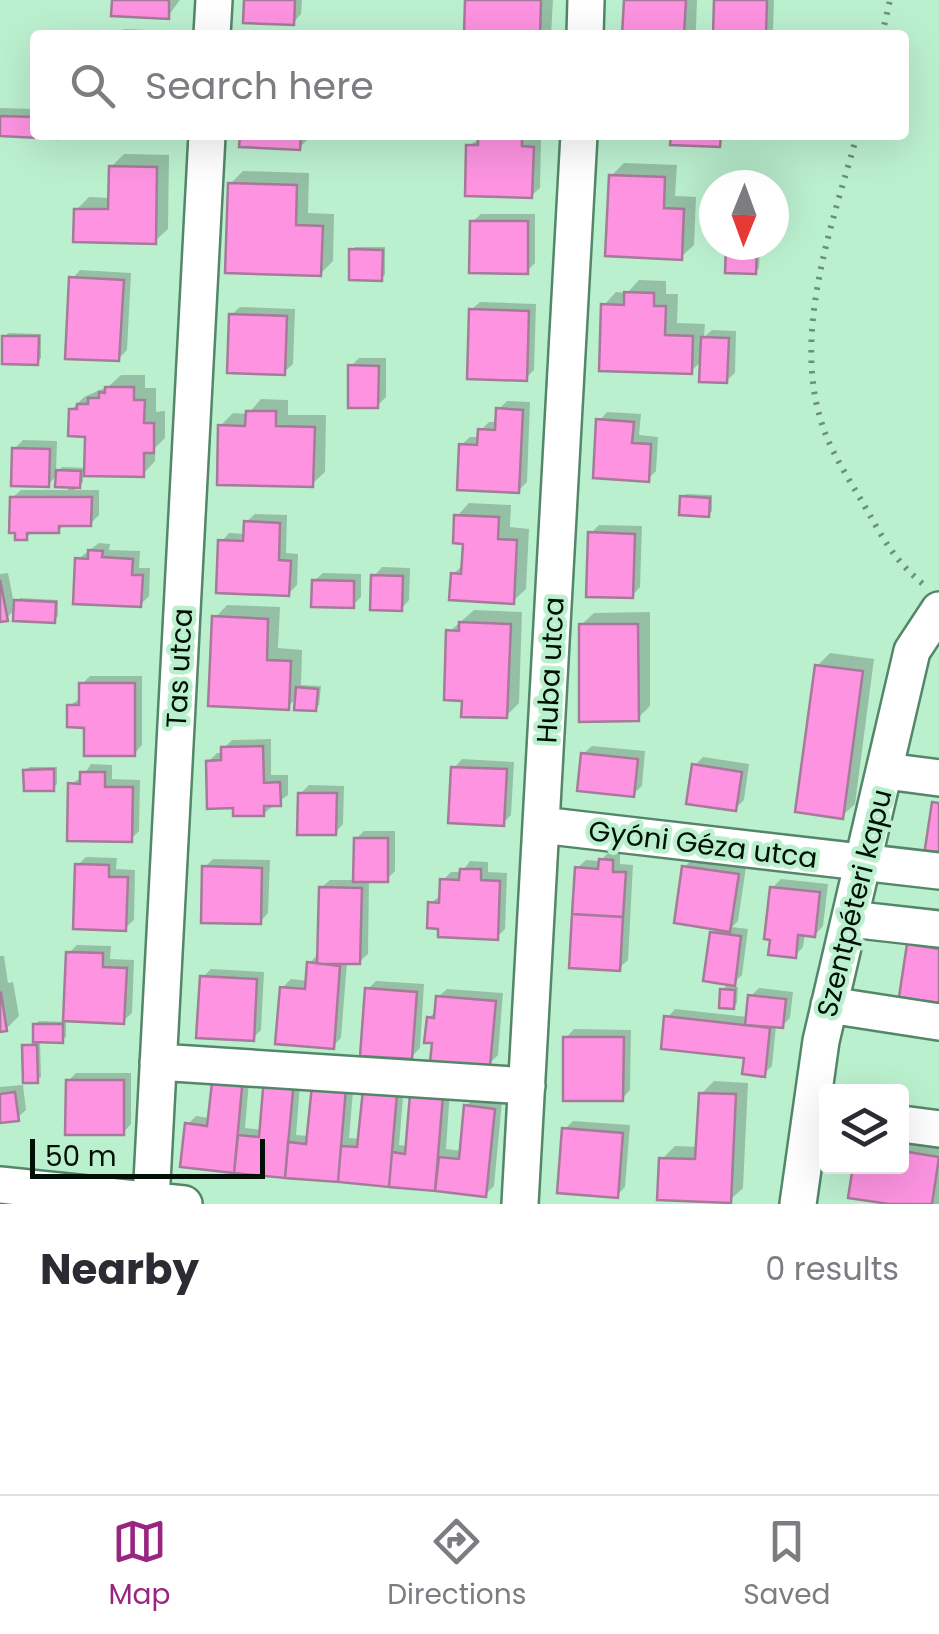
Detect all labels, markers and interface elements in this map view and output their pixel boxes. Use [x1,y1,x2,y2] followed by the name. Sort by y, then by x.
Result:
[30,30,909,140] search box
[65,58,120,113] icon: search
[145,59,374,112] text: Search here
[699,170,789,260] north arrow
[527,596,574,744] street label: Huba utca
[157,607,202,729] street label: Tas utca
[807,785,902,1021] street label: Szentpéteri kapu
[586,811,819,878] street label: Gyóni Géza utca
[819,1084,909,1174] map controls
[819,1084,909,1174] button: layers
[30,1134,265,1178] scale bar
[45,1137,116,1176] text: 50 m
[40,1240,199,1299] text: Nearby
[765,1246,899,1291] text: 0 results
[108,1514,170,1616] tab: Map
[387,1514,526,1616] tab: Directions
[743,1514,831,1616] tab: Saved

